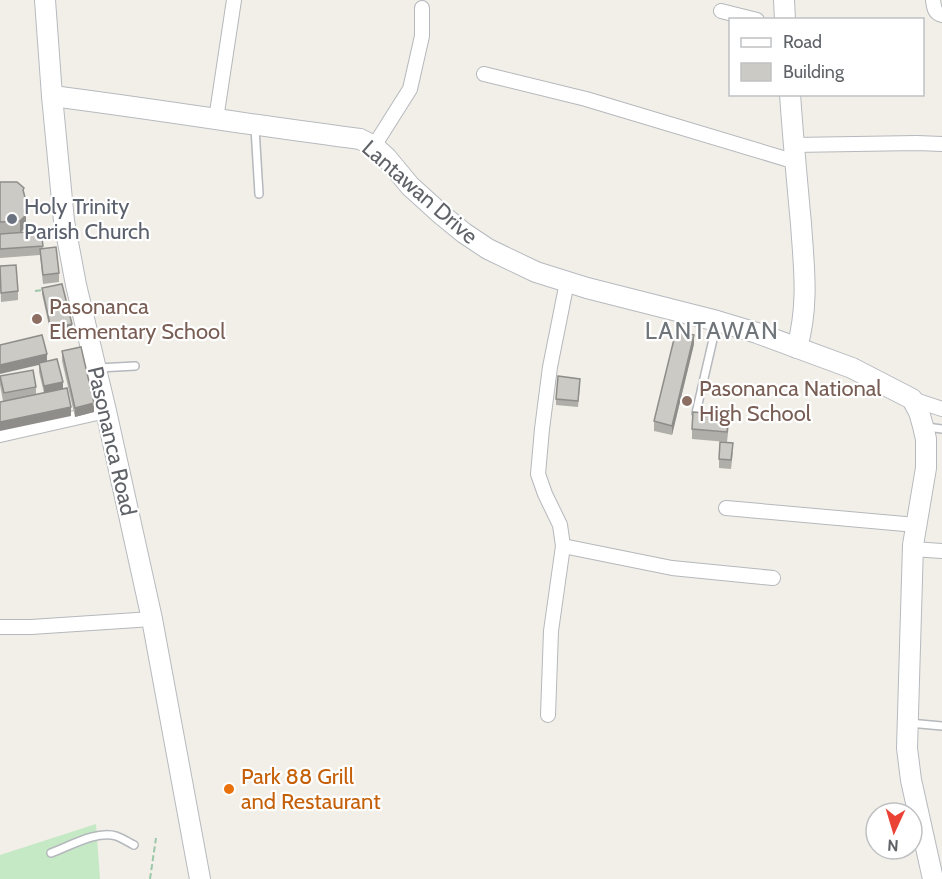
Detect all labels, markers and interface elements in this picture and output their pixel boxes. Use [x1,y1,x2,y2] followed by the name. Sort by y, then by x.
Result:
[729,18,924,96] legend
[783,31,822,53] text: Road
[783,61,845,83] text: Building
[357,134,483,250] street label: Lantawan Drive
[24,193,150,245] place label: Holy Trinity Parish Church
[5,212,19,226] marker: Holy Trinity Parish Church
[49,293,226,345] place label: Pasonanca Elementary School
[30,312,44,326] marker: Pasonanca Elementary School
[645,316,779,345] district label: LANTAWAN
[82,364,142,518] street label: Pasonanca Road
[699,375,882,427] place label: Pasonanca National High School
[680,394,694,408] marker: Pasonanca National High School
[241,763,381,815] place label: Park 88 Grill and Restaurant
[222,782,236,796] marker: Park 88 Grill and Restaurant
[864,801,924,861] north arrow
[887,836,899,855] text: N

